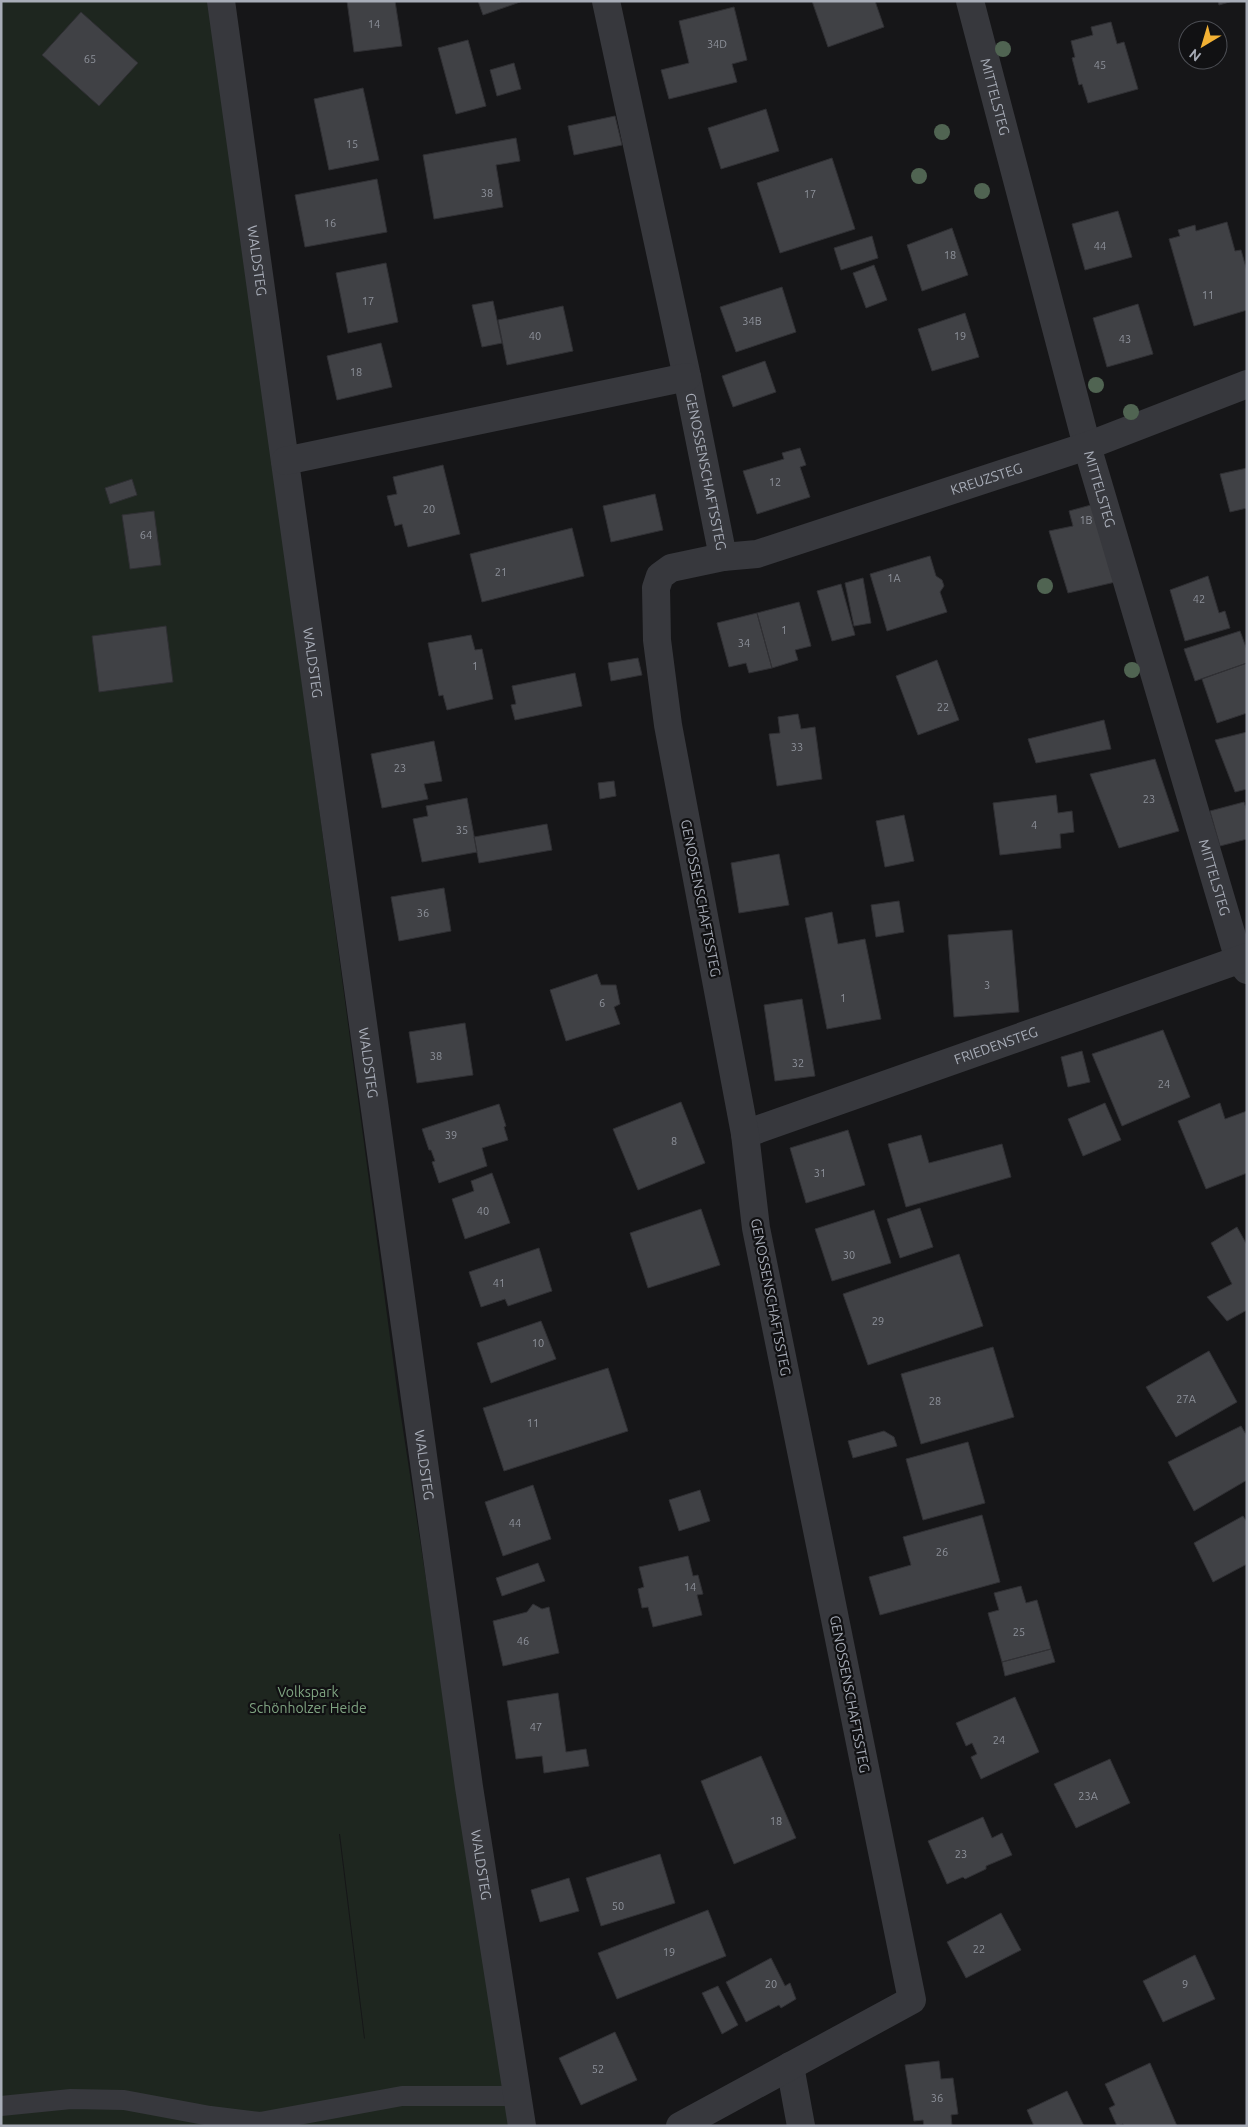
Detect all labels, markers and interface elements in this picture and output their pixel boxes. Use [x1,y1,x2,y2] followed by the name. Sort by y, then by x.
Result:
[368,18,380,30] house number: 14
[1178,20,1228,70] north arrow
[707,38,727,50] house number: 34D
[1186,46,1204,65] text: N
[84,53,96,65] house number: 65
[977,57,1013,137] street label: MITTELSTEG
[1094,59,1106,71] house number: 45
[346,138,358,150] house number: 15
[481,187,493,199] house number: 38
[804,188,816,200] house number: 17
[324,217,336,229] house number: 16
[244,224,270,297] street label: WALDSTEG
[1094,240,1106,252] house number: 44
[944,249,956,261] house number: 18
[1202,289,1214,301] house number: 11
[362,295,374,307] house number: 17
[742,315,762,327] house number: 34B
[529,330,541,342] house number: 40
[954,330,966,342] house number: 19
[1119,333,1131,345] house number: 43
[350,366,362,378] house number: 18
[682,391,729,552] street label: GENOSSENSCHAFTSSTEG
[1081,449,1119,529] street label: MITTELSTEG
[948,460,1024,498] street label: KREUZSTEG
[769,476,781,488] house number: 12
[423,503,435,515] house number: 20
[1079,514,1093,526] house number: 1B
[140,529,152,541] house number: 64
[495,566,507,578] house number: 21
[887,572,902,584] house number: 1A
[1193,593,1205,605] house number: 42
[781,624,787,636] house number: 1
[300,626,326,699] street label: WALDSTEG
[738,637,750,649] house number: 34
[472,660,478,672] house number: 1
[937,701,949,713] house number: 22
[791,741,803,753] house number: 33
[394,762,406,774] house number: 23
[1143,793,1155,805] house number: 23
[678,818,724,978] street label: GENOSSENSCHAFTSSTEG
[1031,819,1037,831] house number: 4
[456,824,468,836] house number: 35
[1196,837,1233,918] street label: MITTELSTEG
[417,907,429,919] house number: 36
[984,979,990,991] house number: 3
[840,992,846,1004] house number: 1
[599,997,605,1009] house number: 6
[952,1023,1040,1068] street label: FRIEDENSTEG
[356,1027,381,1099] street label: WALDSTEG
[430,1050,442,1062] house number: 38
[792,1057,804,1069] house number: 32
[1158,1078,1170,1090] house number: 24
[445,1129,457,1141] house number: 39
[671,1135,677,1147] house number: 8
[814,1167,826,1179] house number: 31
[477,1205,489,1217] house number: 40
[748,1217,794,1377] street label: GENOSSENSCHAFTSSTEG
[843,1249,855,1261] house number: 30
[493,1277,505,1289] house number: 41
[872,1315,884,1327] house number: 29
[532,1337,544,1349] house number: 10
[1176,1393,1197,1405] house number: 27A
[929,1395,941,1407] house number: 28
[527,1417,539,1429] house number: 11
[411,1429,437,1501] street label: WALDSTEG
[509,1517,521,1529] house number: 44
[936,1546,948,1558] house number: 26
[684,1581,696,1593] house number: 14
[827,1614,873,1774] street label: GENOSSENSCHAFTSSTEG
[1013,1626,1025,1638] house number: 25
[517,1635,529,1647] house number: 46
[249,1684,367,1716] park label: Volkspark Schönholzer Heide
[530,1721,542,1733] house number: 47
[993,1734,1005,1746] house number: 24
[1078,1790,1099,1802] house number: 23A
[770,1815,782,1827] house number: 18
[468,1829,495,1901] street label: WALDSTEG
[955,1848,967,1860] house number: 23
[612,1900,624,1912] house number: 50
[973,1943,985,1955] house number: 22
[663,1946,675,1958] house number: 19
[765,1978,777,1990] house number: 20
[1182,1978,1188,1990] house number: 9
[592,2063,604,2075] house number: 52
[931,2092,943,2104] house number: 36

